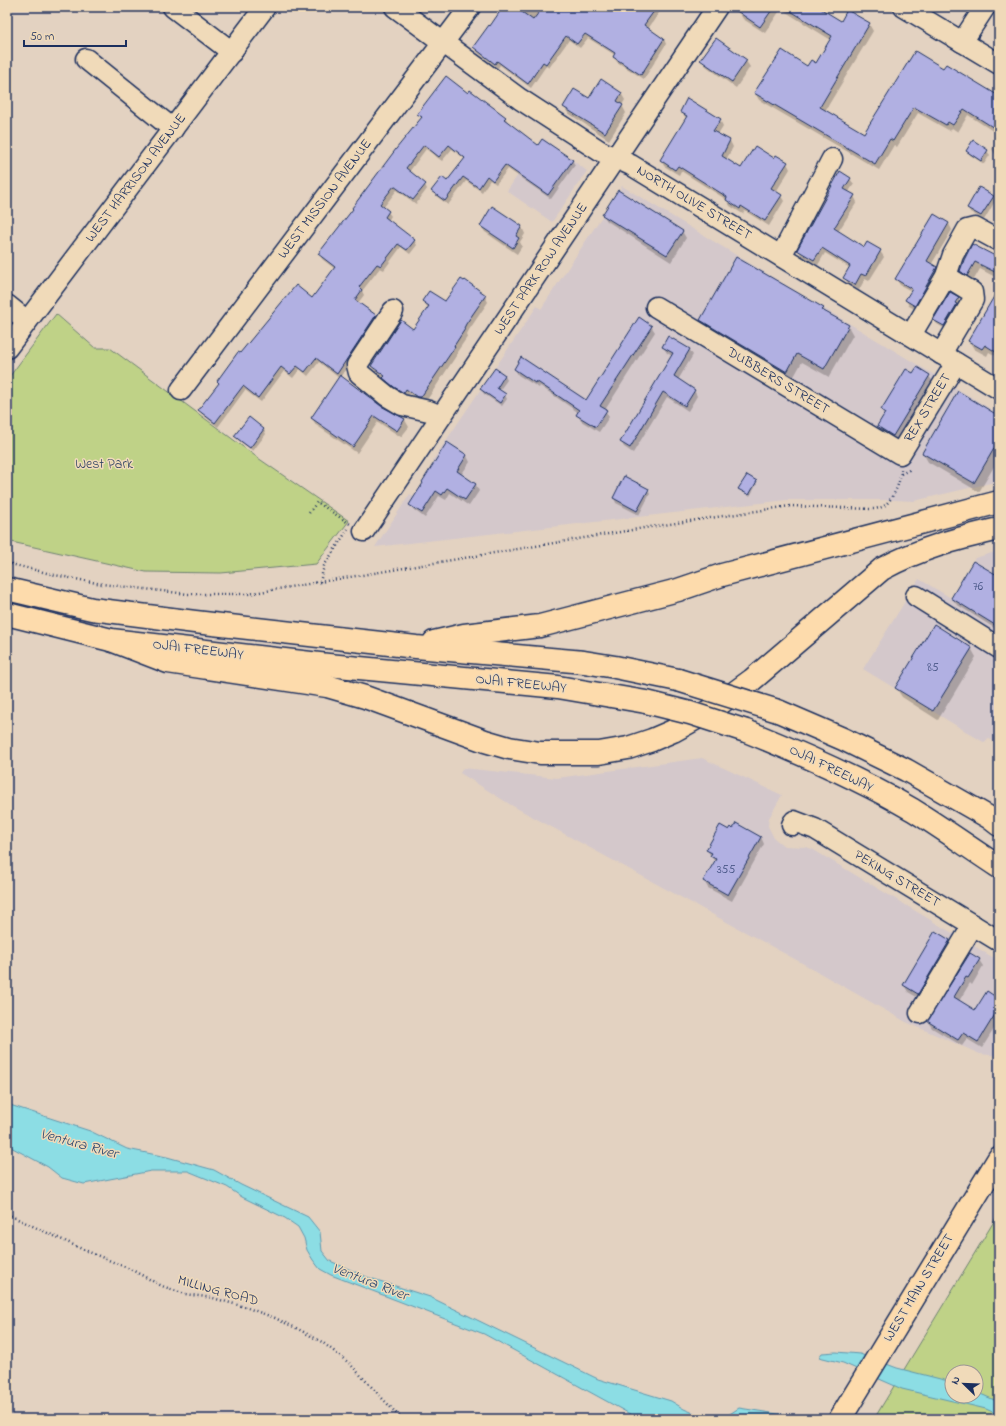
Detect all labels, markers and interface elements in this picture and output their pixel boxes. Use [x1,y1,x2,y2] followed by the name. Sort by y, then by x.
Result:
[24,22,126,48] scale bar
[30,28,54,46] text: 50 m
[80,109,192,247] street label: WEST HARRISON AVENUE
[273,135,377,263] street label: WEST MISSION AVENUE
[632,160,756,246] street label: NORTH OLIVE STREET
[489,199,593,339] street label: WEST PARK ROW AVENUE
[722,341,833,420] street label: DUBBERS STREET
[899,369,957,447] street label: REX STREET
[75,454,134,475] park label: West Park
[973,578,984,596] house number: 76
[151,634,245,666] street label: OJAI FREEWAY
[927,659,939,677] house number: 85
[475,669,568,699] street label: OJAI FREEWAY
[785,740,877,799] street label: OJAI FREEWAY
[850,845,944,913] street label: PEKING STREET
[717,861,735,879] house number: 355
[38,1123,123,1166] water label: Ventura River
[878,1230,960,1346] street label: WEST MAIN STREET
[329,1257,413,1307] water label: Ventura River
[175,1270,261,1312] street label: MILLING ROAD
[944,1364,984,1404] north arrow
[947,1374,965,1387] text: N

